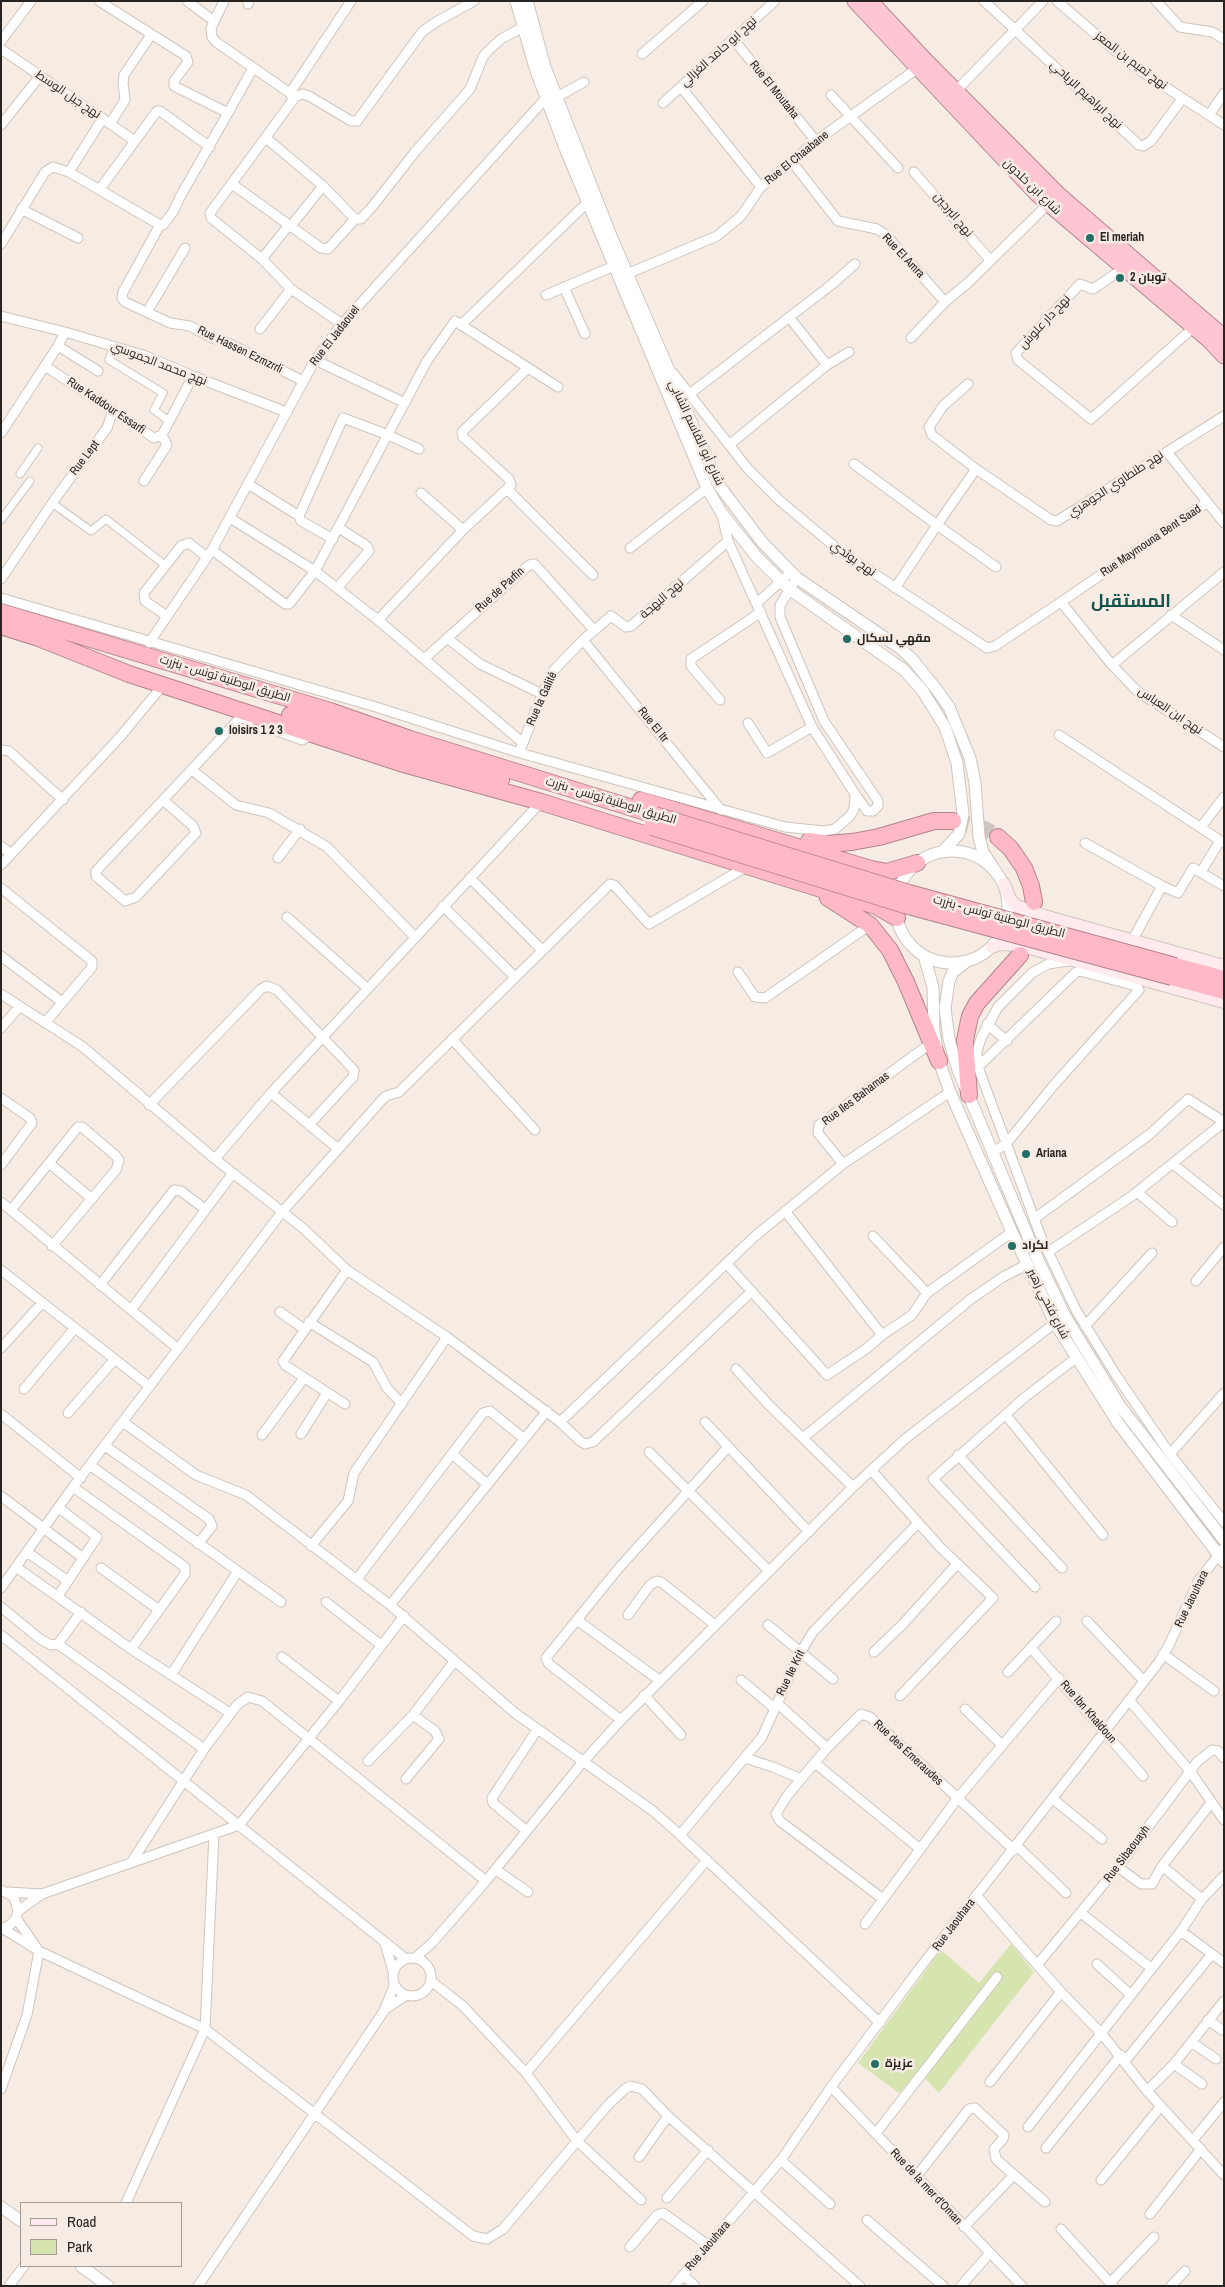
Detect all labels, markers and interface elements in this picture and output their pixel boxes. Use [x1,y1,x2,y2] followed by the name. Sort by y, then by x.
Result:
[678,14,760,90] street label: نهج ابو حامد الغزالي
[1092,29,1170,93] street label: نهج تميم بن المعز
[746,58,802,122] street label: Rue El Moutaha
[1047,58,1125,132] street label: نهج ابراهيم الرياحي
[33,68,103,122] street label: نهج جبل الوسط
[762,128,832,188] street label: Rue El Chaabane
[1000,156,1064,218] street label: شارع ابن خلدون
[930,190,976,240] street label: نهج البرجين
[879,231,927,281] street label: Rue El Amra
[1100,231,1144,245] place label: El meriah
[1084,232,1096,244] marker: El meriah
[1130,271,1166,285] place label: توبان 2
[1114,272,1126,284] marker: توبان 2
[1016,292,1074,352] street label: نهج دار علوش
[307,303,363,369] street label: Rue El Jadaouel
[195,323,285,377] street label: Rue Hassen Ezmzrrli
[109,339,209,389] street label: نهج محمد الجموسي
[64,374,148,438] street label: Rue Kaddour Essarfi
[665,378,727,488] street label: شارع أبو القاسم الشابي
[67,438,103,478] street label: Rue Lept
[1066,448,1166,520] street label: نهج طنطاوي الجوهري
[1098,502,1204,580] street label: Rue Maymouna Bent Saad
[828,538,878,580] street label: نهج بوثدي
[473,564,527,616] street label: Rue de Parfin
[637,576,687,622] street label: نهج البهجة
[1091,591,1171,613] district label: المستقبل
[857,632,931,646] place label: مقهي لسكال
[841,633,853,645] marker: مقهي لسكال
[158,652,292,706] street label: الطريق الوطنية تونس - بنزرت
[524,670,560,728] street label: Rue la Galité
[1135,684,1205,738] street label: نهج ابن العباس
[634,705,672,745] street label: Rue El Itr
[229,724,283,738] place label: loisirs 1 2 3
[213,725,225,737] marker: loisirs 1 2 3
[544,774,678,828] street label: الطريق الوطنية تونس - بنزرت
[932,892,1066,942] street label: الطريق الوطنية تونس - بنزرت
[820,1069,892,1129] street label: Rue Iles Bahamas
[1036,1147,1067,1161] place label: Ariana
[1020,1148,1032,1160] marker: Ariana
[1022,1239,1048,1253] place label: لكراد
[1006,1240,1018,1252] marker: لكراد
[1024,1266,1072,1342] street label: شارع فتحي زهير
[1172,1568,1212,1630] street label: Rue Jaouhara
[774,1648,808,1698] street label: Rue Ile Krit
[1057,1678,1119,1746] street label: Rue Ibn Khaldoun
[870,1717,946,1789] street label: Rue des Émeraudes
[1101,1823,1153,1885] street label: Rue Sibaouayh
[930,1896,978,1954] street label: Rue Jaouhara
[885,2057,913,2071] place label: عزيزة
[869,2058,881,2070] marker: عزيزة
[887,2146,965,2228] street label: Rue de la mer d'Oman
[20,2202,182,2267] legend
[67,2211,96,2232] text: Road
[682,2218,734,2274] street label: Rue Jaouhara
[67,2236,92,2257] text: Park

